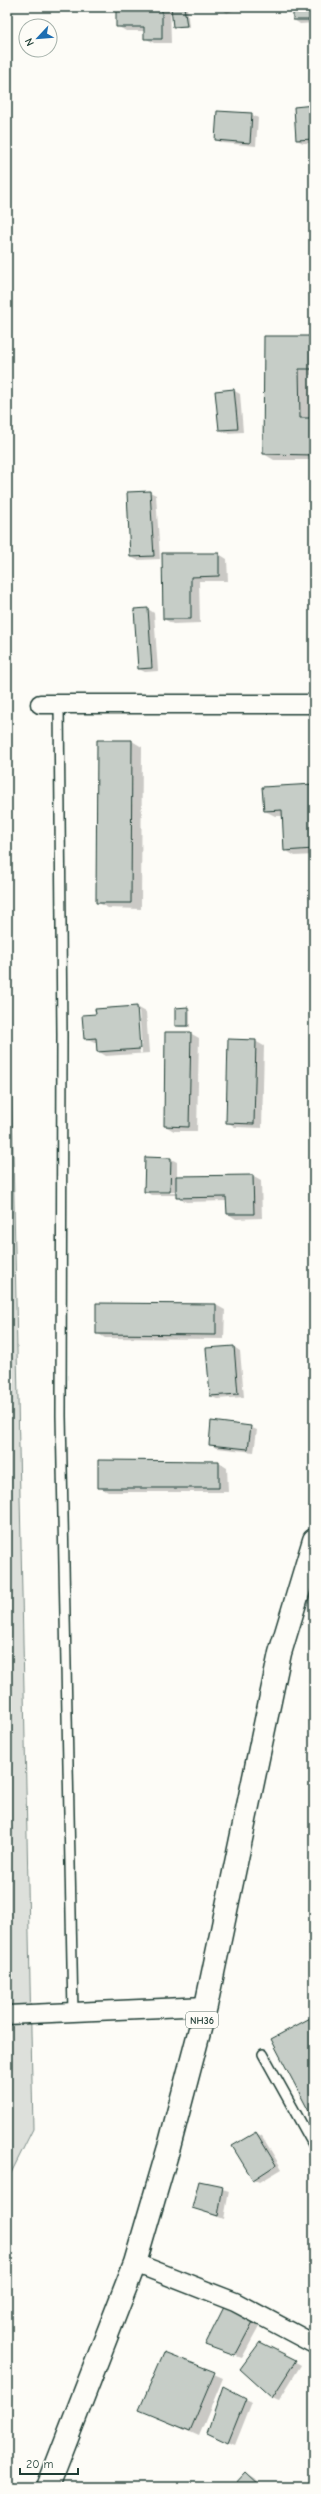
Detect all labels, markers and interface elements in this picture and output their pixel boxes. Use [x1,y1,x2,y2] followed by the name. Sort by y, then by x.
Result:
[18,18,58,58] north arrow
[22,36,37,48] text: N
[186,2012,218,2028] road number: NH36
[20,2450,78,2476] scale bar
[26,2457,54,2471] text: 20 m

